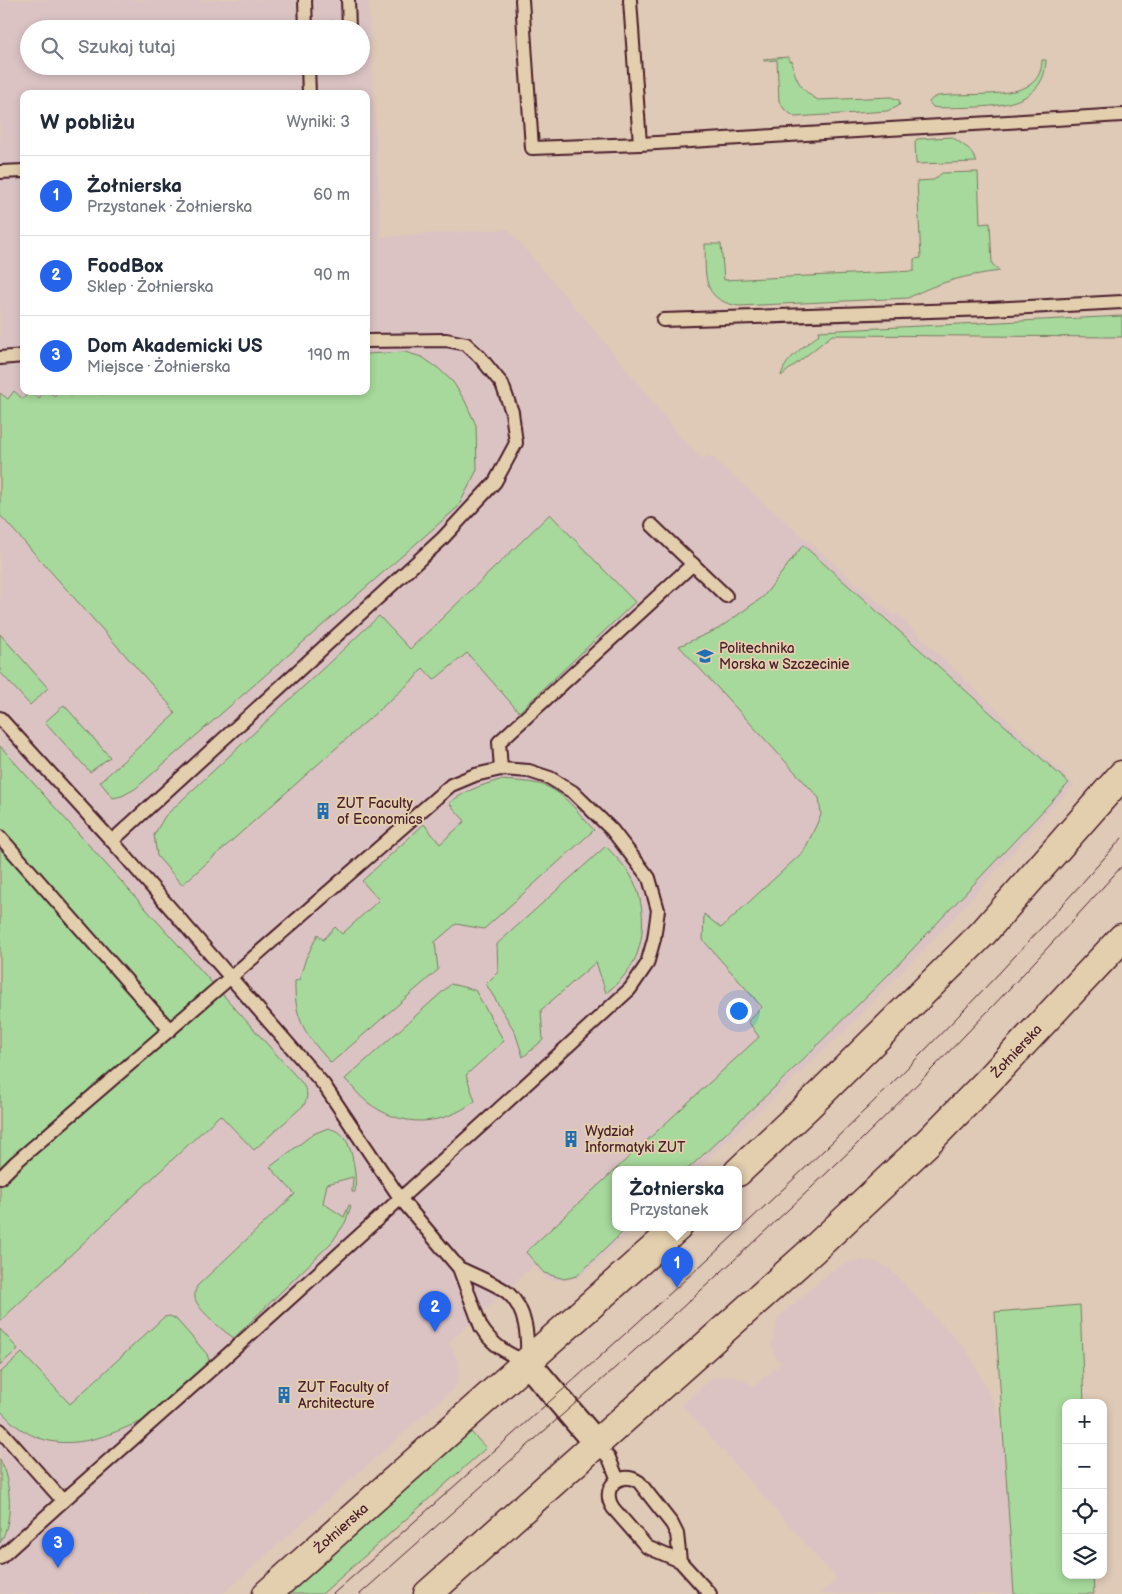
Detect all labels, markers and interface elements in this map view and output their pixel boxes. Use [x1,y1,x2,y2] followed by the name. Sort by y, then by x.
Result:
[20,20,370,75] search box
[38,34,66,62] icon: search
[78,36,175,59] text: Szukaj tutaj
[40,110,135,135] text: W pobliżu
[287,113,350,132] text: Wyniki: 3
[87,175,182,198] text: Żołnierska
[53,186,59,205] text: 1
[313,186,350,205] text: 60 m
[87,198,252,217] text: Przystanek · Żołnierska
[87,255,163,278] text: FoodBox
[51,266,61,285] text: 2
[314,266,350,285] text: 90 m
[87,278,214,297] text: Sklep · Żołnierska
[87,335,263,358] text: Dom Akademicki US
[51,346,61,365] text: 3
[308,346,350,365] text: 190 m
[87,358,231,377] text: Miejsce · Żołnierska
[719,640,850,673] place label: Politechnika Morska w Szczecinie
[695,646,715,666] school or university icon: Politechnika Morska w Szczecinie
[336,795,423,828] place label: ZUT Faculty of Economics
[313,801,333,821] building icon: ZUT Faculty of Economics
[726,998,752,1024] your location
[986,1020,1045,1082] street label: Żołnierska
[585,1123,686,1156] place label: Wydział Informatyki ZUT
[561,1129,581,1149] building icon: Wydział Informatyki ZUT
[612,1166,742,1231] popup
[629,1178,725,1201] text: Żołnierska
[629,1201,708,1220] text: Przystanek
[661,1247,693,1288] pin: 1
[419,1291,451,1332] pin: 2
[297,1379,390,1412] place label: ZUT Faculty of Architecture
[274,1385,294,1405] building icon: ZUT Faculty of Architecture
[1062,1399,1107,1579] map controls
[1062,1399,1107,1444] button: +
[1062,1444,1107,1489] button: −
[1062,1489,1107,1534] button: locate
[309,1499,372,1557] street label: Żołnierska
[42,1527,74,1568] pin: 3
[1062,1534,1107,1579] button: layers

